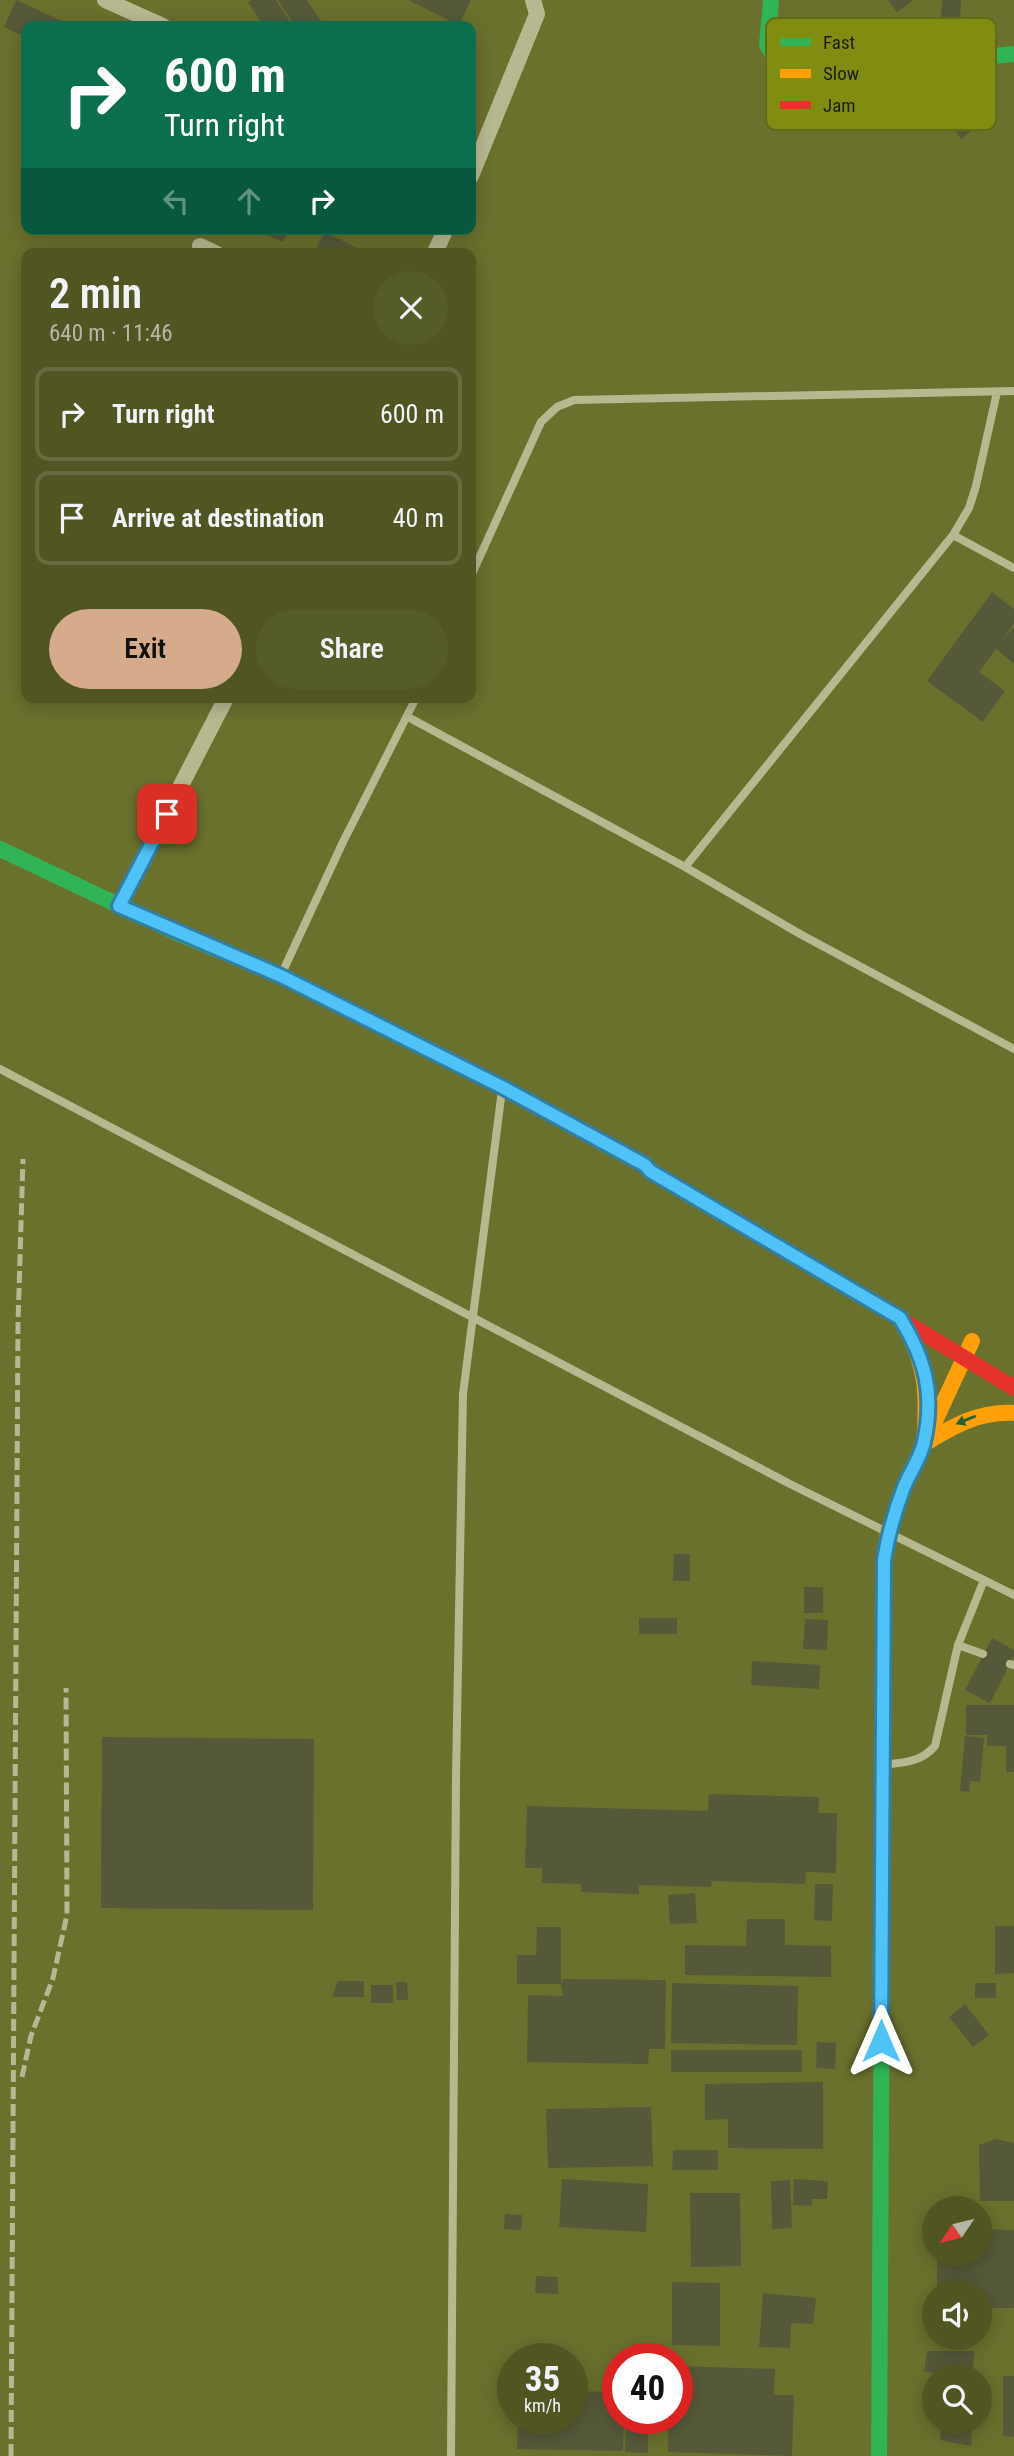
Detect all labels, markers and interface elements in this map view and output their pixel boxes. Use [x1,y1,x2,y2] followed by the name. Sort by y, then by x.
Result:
[766,18,996,130] legend
[823,31,855,54] text: Fast
[164,47,286,104] text: 600 m
[49,49,140,140] icon: right
[823,62,859,85] text: Slow
[823,94,856,117] text: Jam
[164,106,285,144] text: Turn right
[157,182,195,220] icon: left
[230,182,268,220] icon: ahead
[303,182,341,220] icon: right
[49,269,142,318] text: 2 min
[374,271,448,345] button: close
[49,320,173,347] text: 640 m · 11:46
[53,395,91,433] icon: right
[112,399,214,429] text: Turn right
[380,399,444,429] text: 600 m
[53,499,91,537] icon: arrive
[112,503,324,533] text: Arrive at destination
[393,503,444,533] text: 40 m
[49,609,242,689] button: Exit
[256,609,448,689] button: Share
[137,784,197,844] pin
[148,795,186,833] icon: arrive
[956,1415,977,1426] one-way arrow
[844,2004,918,2078] position arrow
[922,2196,992,2266] north arrow
[922,2196,992,2434] map controls
[922,2280,992,2350] button: sound
[602,2343,693,2434] speed limit sign: 40
[525,2359,560,2400] text: 35
[922,2364,992,2434] button: search
[524,2395,561,2416] text: km/h

